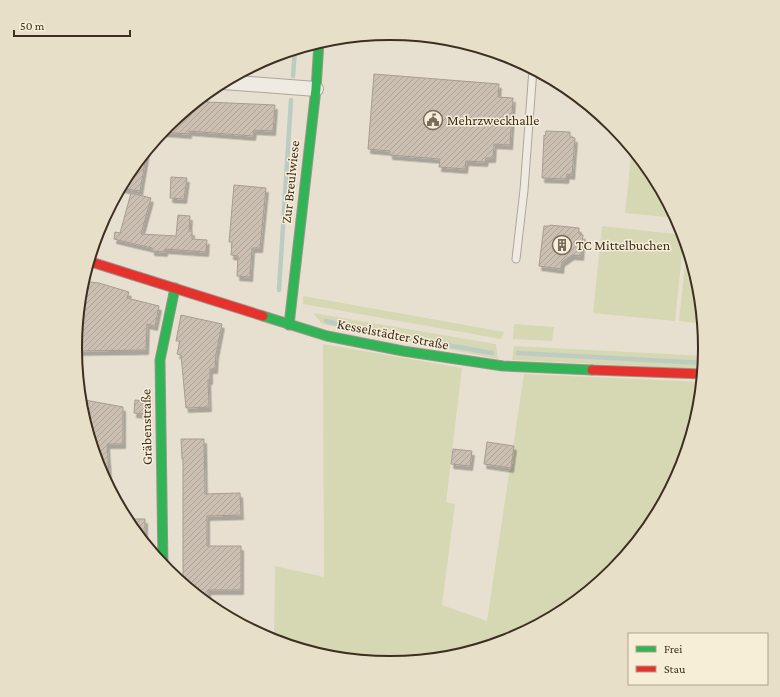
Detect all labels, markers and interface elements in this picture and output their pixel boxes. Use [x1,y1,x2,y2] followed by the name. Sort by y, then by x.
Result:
[14,12,130,38] scale bar
[20,19,45,33] text: 50 m
[422,109,444,131] public building icon: Mehrzweckhalle
[447,112,539,128] place label: Mehrzweckhalle
[278,140,302,224] street label: Zur Breulwiese
[551,234,573,256] building icon: TC Mittelbuchen
[576,237,671,253] place label: TC Mittelbuchen
[336,315,450,353] street label: Kesselstädter Straße
[137,389,155,465] street label: Gräbenstraße
[628,633,768,685] legend
[664,642,682,656] text: Frei
[664,662,686,676] text: Stau

